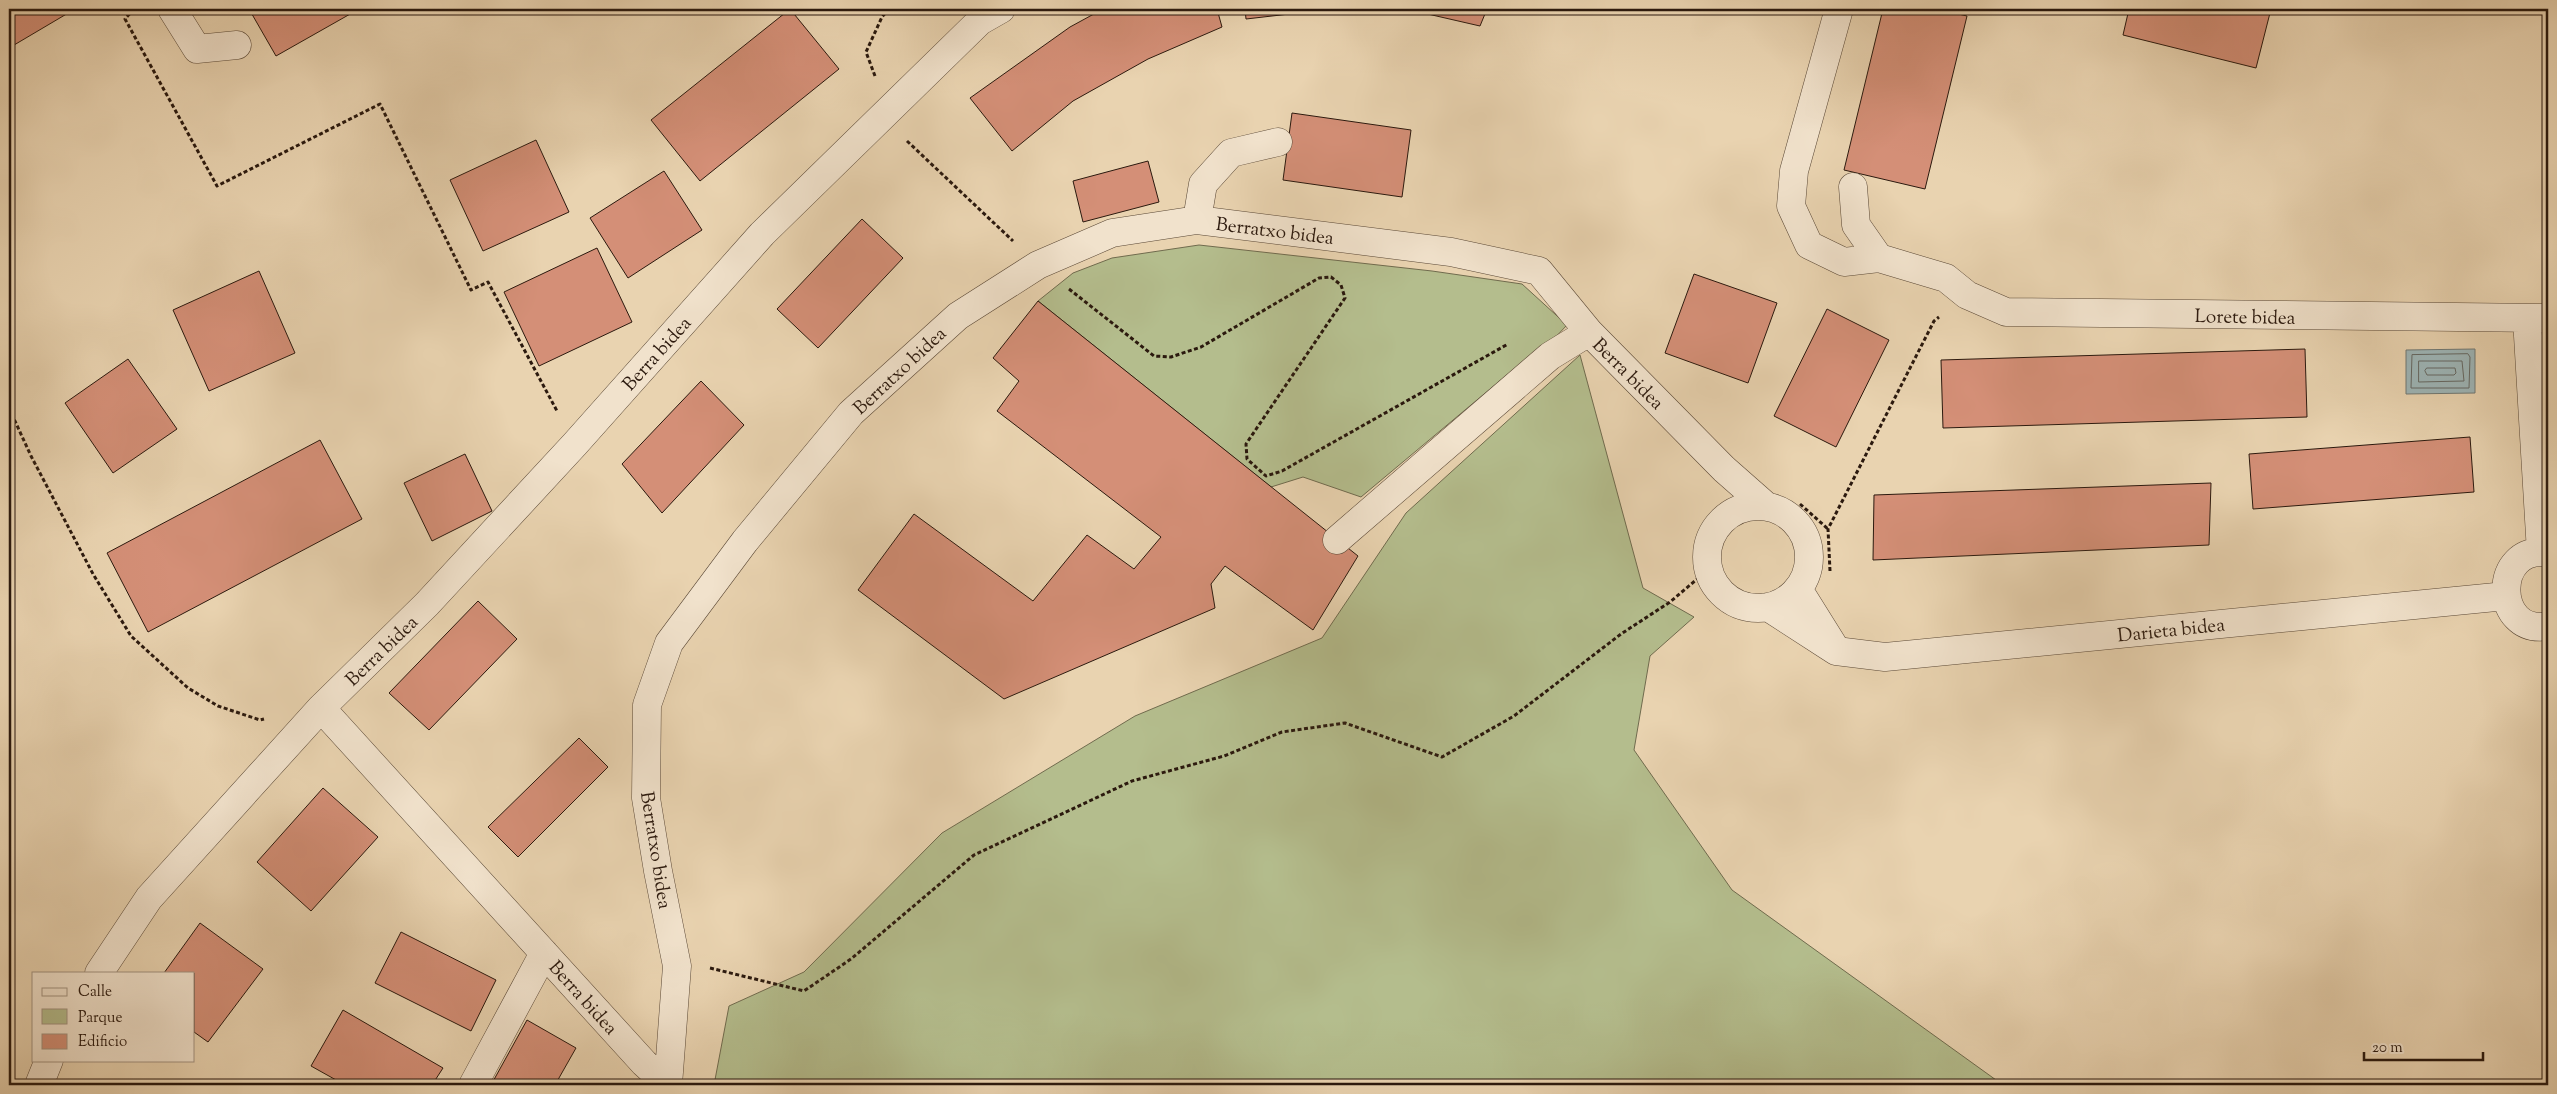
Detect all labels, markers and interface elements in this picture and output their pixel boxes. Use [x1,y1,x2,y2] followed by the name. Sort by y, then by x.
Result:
[1214,212,1335,253] street label: Berratxo bidea
[2194,304,2296,333] street label: Lorete bidea
[617,311,699,398] street label: Berra bidea
[848,321,953,422] street label: Berratxo bidea
[1585,333,1669,417] street label: Berra bidea
[340,610,425,693] street label: Berra bidea
[2116,612,2227,651] street label: Darieta bidea
[632,790,677,911] street label: Berratxo bidea
[541,956,623,1042] street label: Berra bidea
[32,972,195,1062] legend
[78,982,112,1003] text: Calle
[78,1008,122,1029] text: Parque
[2364,1029,2483,1061] scale bar
[78,1032,127,1053] text: Edificio
[2372,1038,2403,1059] text: 20 m

